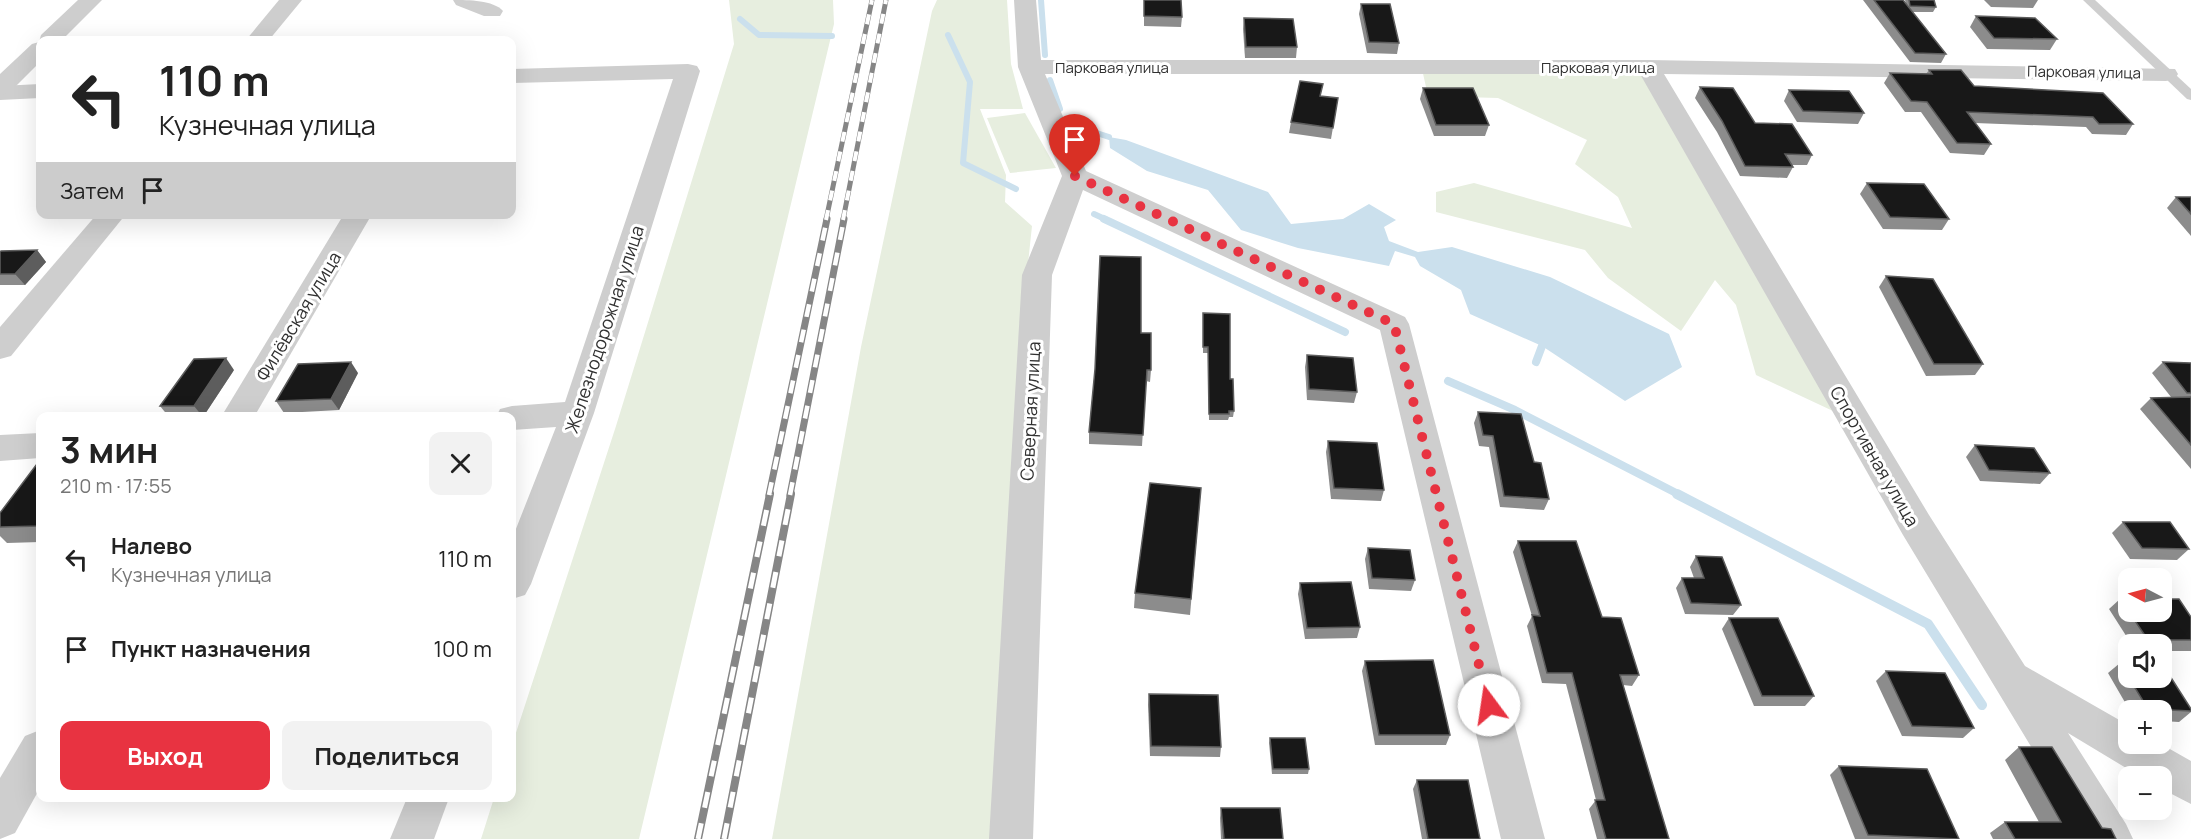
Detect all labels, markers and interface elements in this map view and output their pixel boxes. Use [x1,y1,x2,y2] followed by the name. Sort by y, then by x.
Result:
[159,51,270,109] text: 110 m
[1055,57,1169,78] street label: Парковая улица
[1541,57,1655,78] street label: Парковая улица
[60,60,138,138] icon: left
[2027,61,2141,83] street label: Парковая улица
[159,106,376,143] text: Кузнечная улица
[1049,114,1100,176] pin
[1058,123,1091,156] icon: arrive
[136,174,169,207] icon: arrive
[60,176,124,206] text: Затем
[559,222,649,436] street label: Железнодорожная улица
[250,247,346,385] street label: Филёвская улица
[1014,341,1046,481] street label: Северная улица
[1825,381,1925,531] street label: Спортивная улица
[60,425,159,474] text: 3 мин
[429,432,492,495] button: close
[60,472,172,499] text: 210 m · 17:55
[111,531,192,561] text: Налево
[60,543,93,576] icon: left
[438,544,492,574] text: 110 m
[111,561,272,588] text: Кузнечная улица
[2118,568,2172,622] north arrow
[2118,568,2172,820] map controls
[60,633,93,666] icon: arrive
[111,634,311,664] text: Пункт назначения
[434,634,492,664] text: 100 m
[2118,634,2172,688] button: sound
[1457,673,1521,737] position arrow
[2118,700,2172,754] button: +
[60,721,270,790] button: Выход
[282,721,492,790] button: Поделиться
[2118,766,2172,820] button: −

